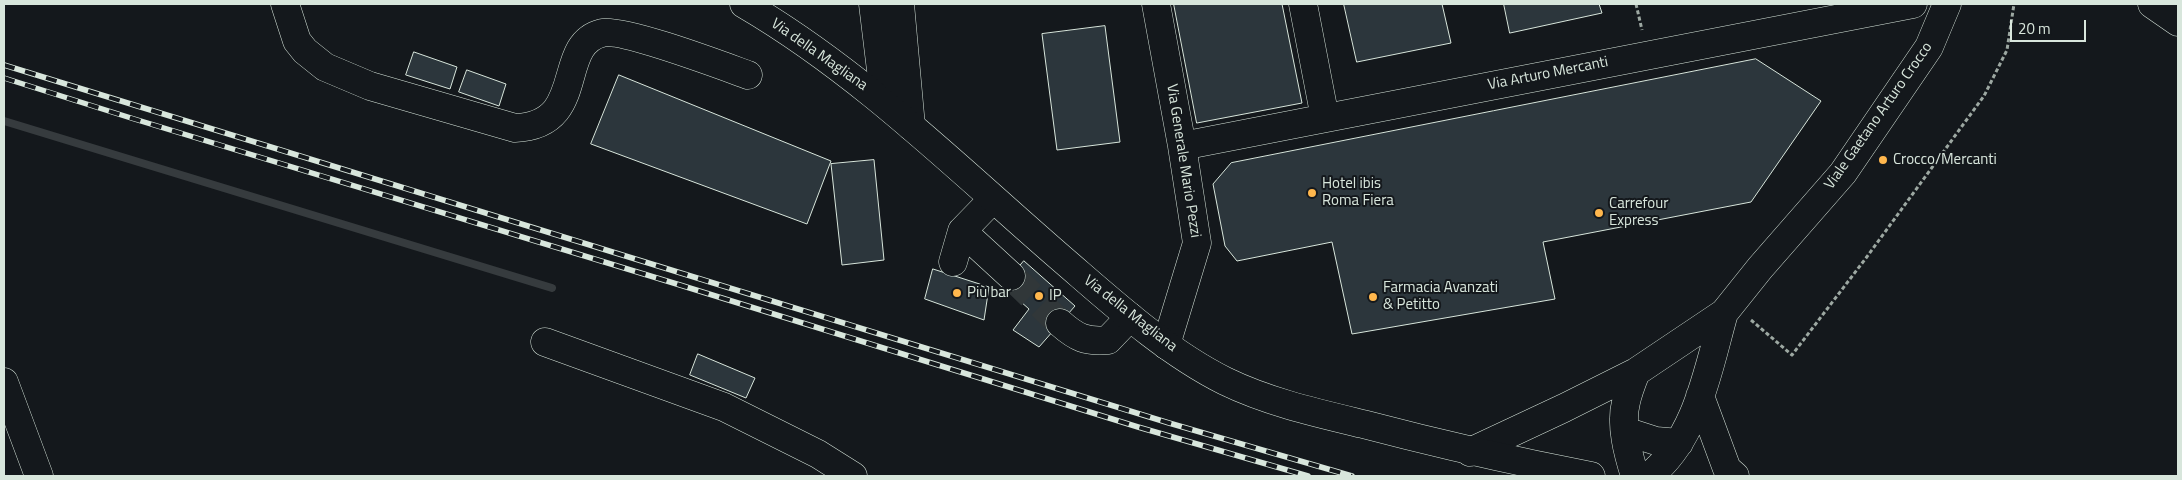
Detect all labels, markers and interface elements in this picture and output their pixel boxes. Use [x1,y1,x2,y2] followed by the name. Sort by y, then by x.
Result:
[2012,10,2088,42] scale bar
[767,15,871,95] street label: Via della Magliana
[2018,17,2051,40] text: 20 m
[1821,39,1937,193] street label: Viale Gaetano Arturo Crocco
[1486,54,1610,94] street label: Via Arturo Mercanti
[1162,83,1204,239] street label: Via Generale Mario Pezzi
[1893,151,1997,169] place label: Crocco/Mercanti
[1877,154,1889,166] marker: Crocco/Mercanti
[1322,175,1394,210] place label: Hotel ibis Roma Fiera
[1306,187,1318,199] marker: Hotel ibis Roma Fiera
[1609,195,1668,230] place label: Carrefour Express
[1593,207,1605,219] marker: Carrefour Express
[1080,272,1180,356] street label: Via della Magliana
[1383,279,1498,314] place label: Farmacia Avanzati & Petitto
[967,284,1011,302] place label: Più bar
[951,287,963,299] marker: Più bar
[1049,287,1062,305] place label: IP
[1033,290,1045,302] marker: IP
[1367,291,1379,303] marker: Farmacia Avanzati & Petitto

